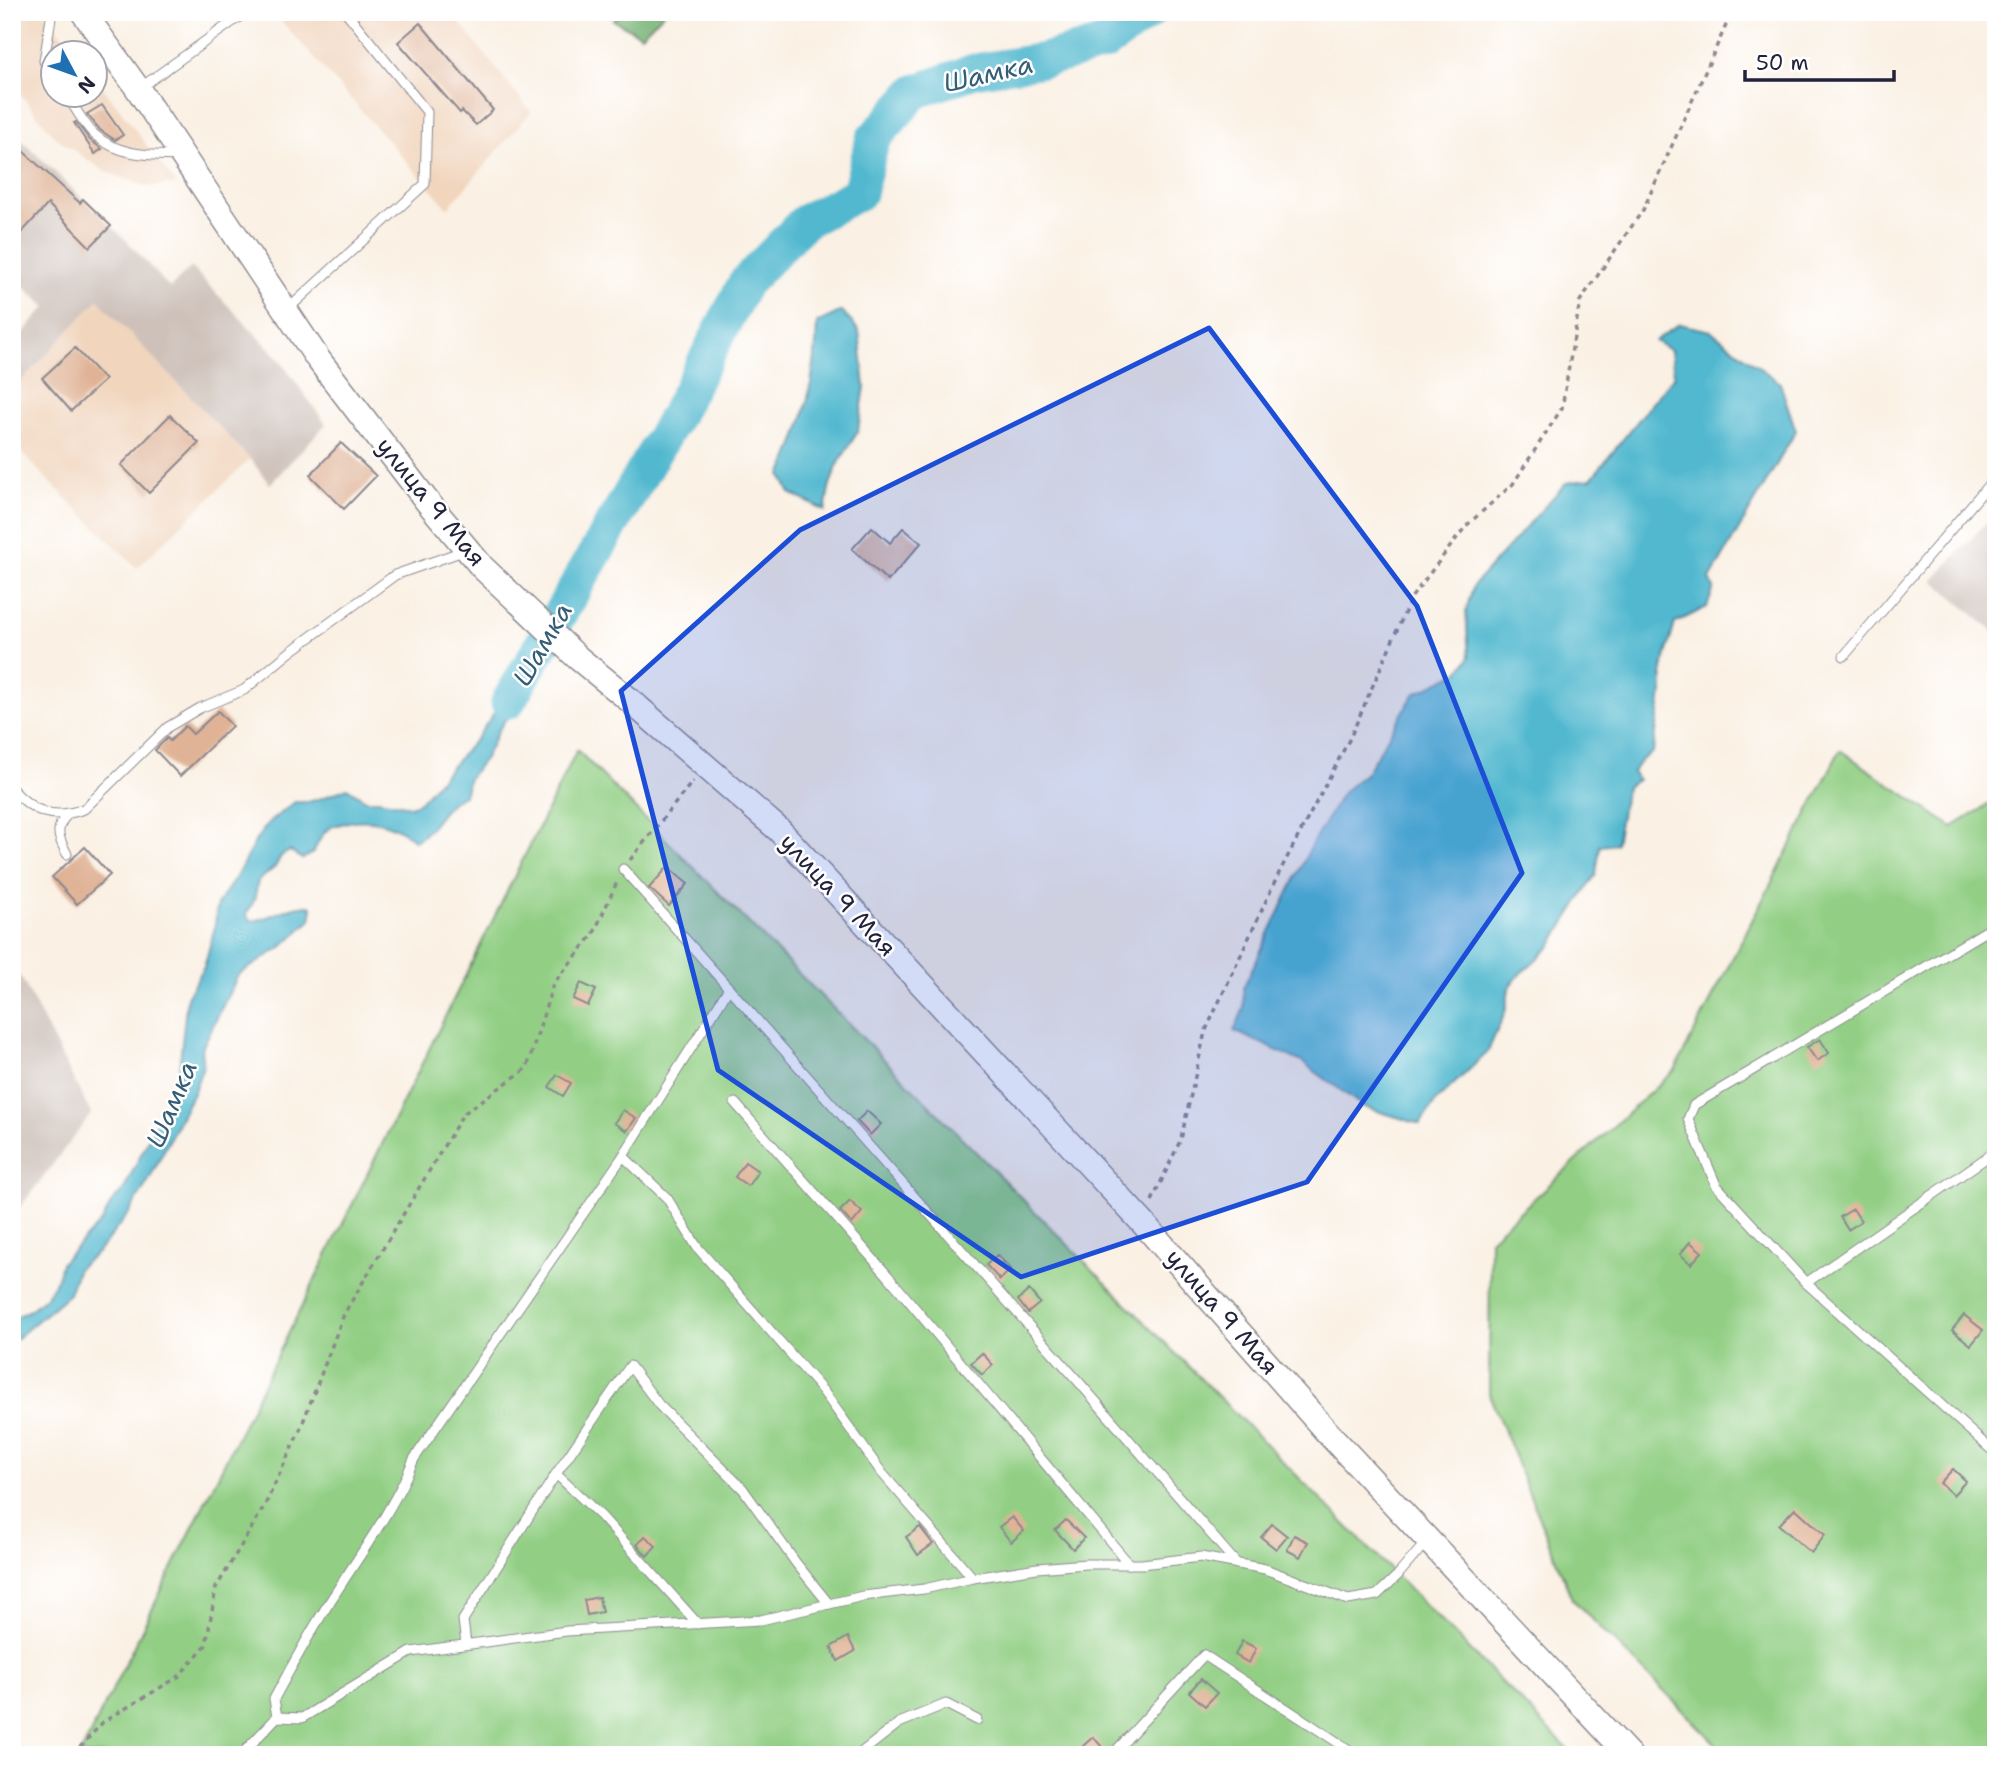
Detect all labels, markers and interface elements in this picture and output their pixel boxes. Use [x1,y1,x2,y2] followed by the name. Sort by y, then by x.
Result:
[38,38,108,108] north arrow
[1745,38,1894,82] scale bar
[940,46,1036,100] water label: Шамка
[1756,49,1809,77] text: 50 m
[72,71,101,99] text: N
[369,431,493,573] street label: улица 9 Мая
[504,596,580,692] water label: Шамка
[773,827,903,963] street label: улица 9 Мая
[137,1055,205,1153] water label: Шамка
[1158,1242,1286,1382] street label: улица 9 Мая

